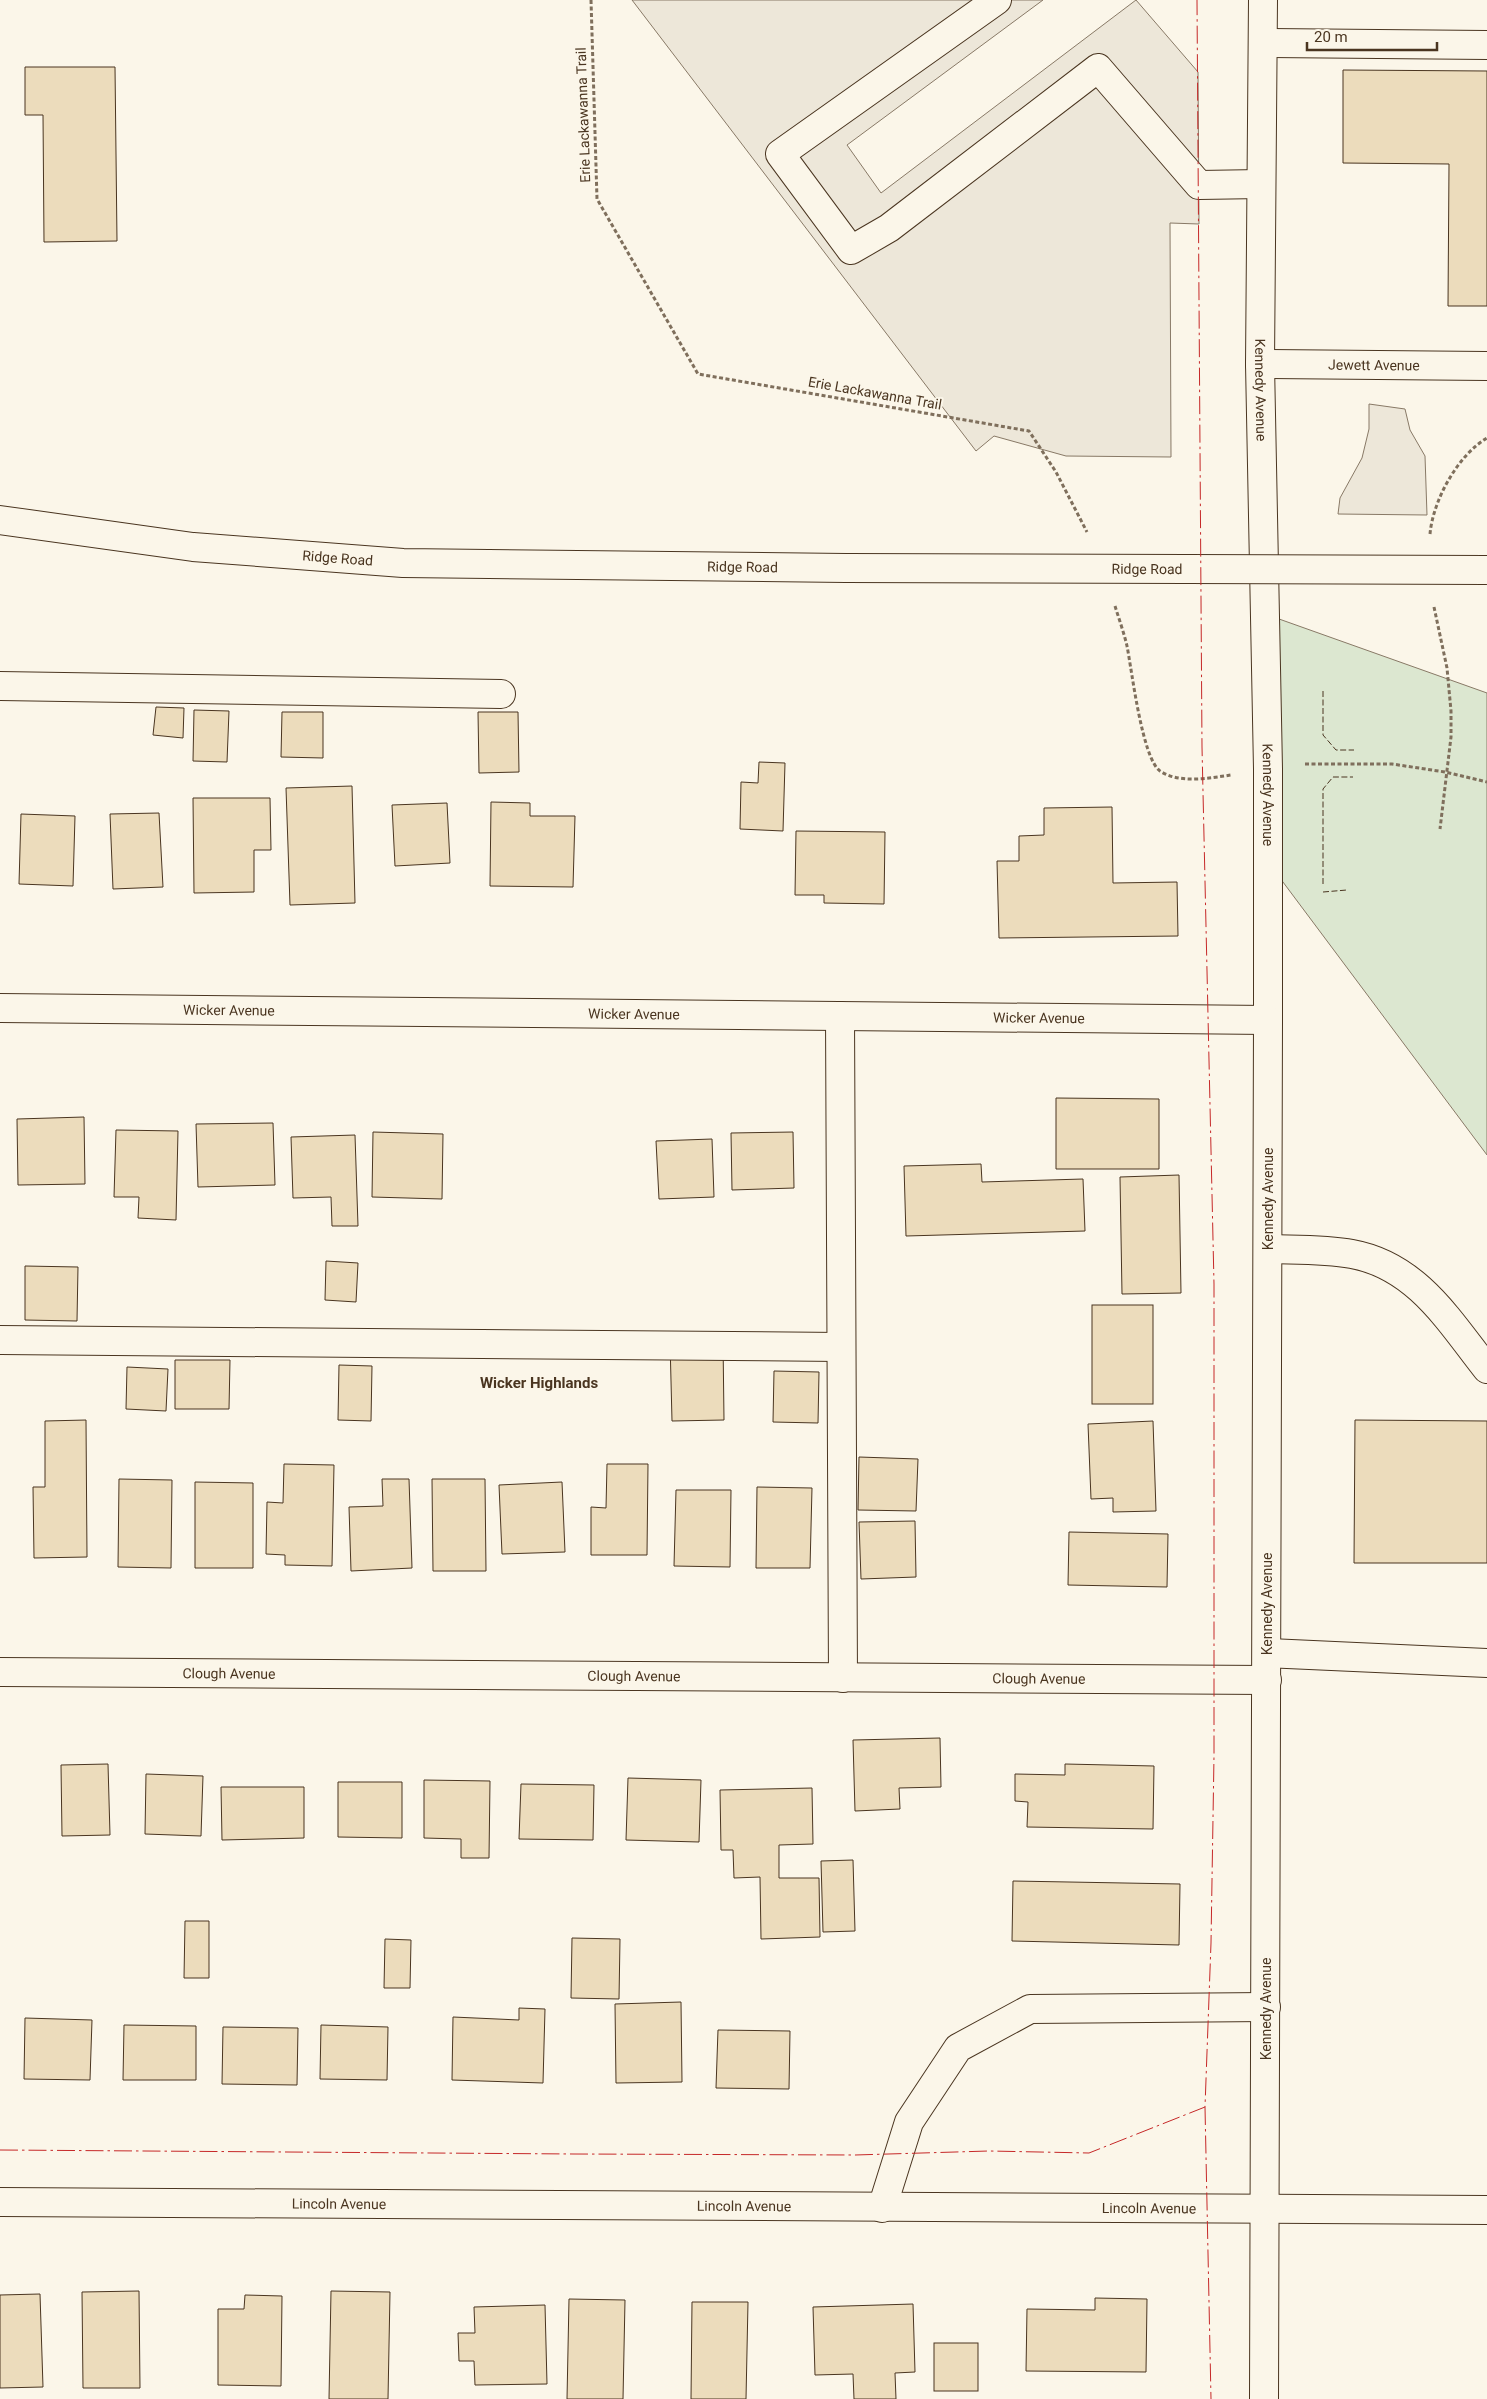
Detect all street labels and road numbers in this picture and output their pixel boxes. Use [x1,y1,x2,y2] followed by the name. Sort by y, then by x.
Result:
[573,47,593,183] street label: Erie Lackawanna Trail
[1252,339,1270,442] street label: Kennedy Avenue
[1328,357,1420,373] street label: Jewett Avenue
[807,373,943,413] street label: Erie Lackawanna Trail
[302,547,374,569] street label: Ridge Road
[707,558,778,575] street label: Ridge Road
[1112,561,1182,577] street label: Ridge Road
[1259,743,1276,846] street label: Kennedy Avenue
[183,1002,275,1019] street label: Wicker Avenue
[588,1006,680,1022] street label: Wicker Avenue
[993,1009,1085,1026] street label: Wicker Avenue
[1260,1148,1276,1250] street label: Kennedy Avenue
[1259,1553,1275,1655] street label: Kennedy Avenue
[182,1665,276,1682] street label: Clough Avenue
[587,1668,681,1684] street label: Clough Avenue
[992,1670,1086,1687] street label: Clough Avenue
[1258,1958,1274,2060] street label: Kennedy Avenue
[292,2196,386,2212] street label: Lincoln Avenue
[697,2198,791,2214] street label: Lincoln Avenue
[1102,2200,1196,2216] street label: Lincoln Avenue

